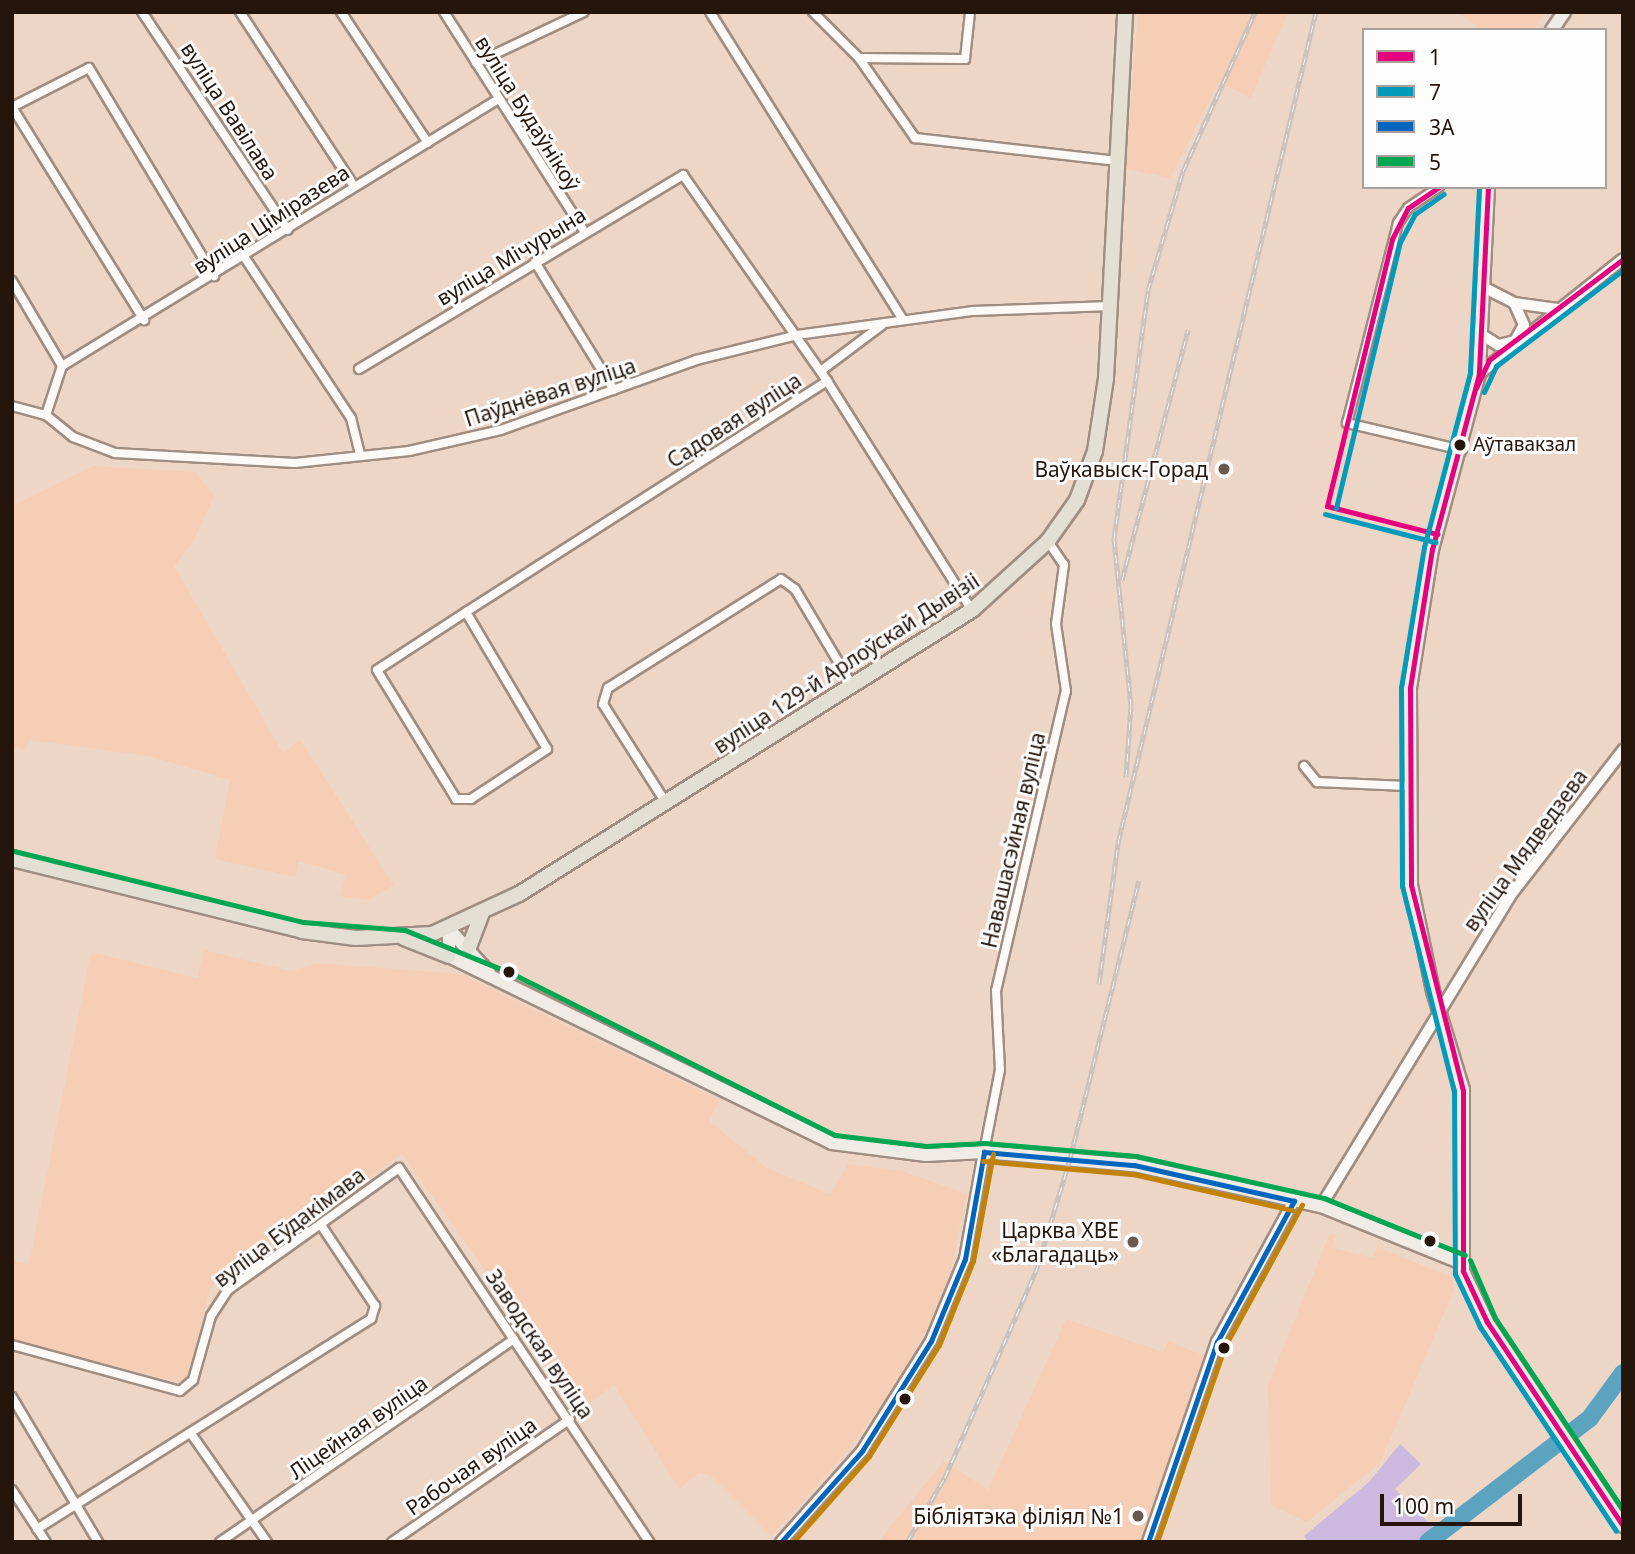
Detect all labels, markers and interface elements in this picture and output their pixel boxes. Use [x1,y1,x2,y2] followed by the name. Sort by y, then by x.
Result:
[1362,28,1607,189] legend
[470,31,586,195] street label: вуліца Будаўнікоў
[176,37,284,185] street label: вуліца Вавілава
[1429,43,1441,71] text: 1
[1429,78,1441,106] text: 7
[1429,113,1454,141] text: 3А
[1429,148,1441,176] text: 5
[188,159,354,279] street label: вуліца Ціміразева
[432,201,590,311] street label: вуліца Мічурына
[461,352,639,432] street label: Паўднёвая вуліца
[662,367,806,473] street label: Садовая вуліца
[1473,434,1576,456] place label: Аўтавакзал
[1453,438,1467,452] marker: Аўтавакзал
[1034,456,1208,482] place label: Ваўкавыск-Горад
[1214,459,1234,479] marker: Ваўкавыск-Горад
[708,568,984,758] street label: вуліца 129-й Арлоўскай Дывізіі
[976,730,1050,950] street label: Навашасэйная вуліца
[1458,764,1592,936] street label: вуліца Мядведзева
[502,965,516,979] unlabelled marker
[208,1162,370,1292] street label: вуліца Еўдакімава
[991,1217,1119,1267] place label: Царква ХВЕ «Благадаць»
[1125,1234,1141,1250] marker: Царква ХВЕ «Благадаць»
[1423,1234,1437,1248] unlabelled marker
[481,1265,599,1423] street label: Заводская вуліца
[1217,1341,1231,1355] unlabelled marker
[284,1370,432,1484] street label: Ліцейная вуліца
[898,1392,912,1406] unlabelled marker
[401,1412,541,1520] street label: Рабочая вуліца
[1383,1480,1525,1524] scale bar
[1393,1492,1454,1520] text: 100 m
[913,1503,1124,1529] place label: Бібліятэка філіял №1
[1130,1508,1146,1524] marker: Бібліятэка філіял №1

